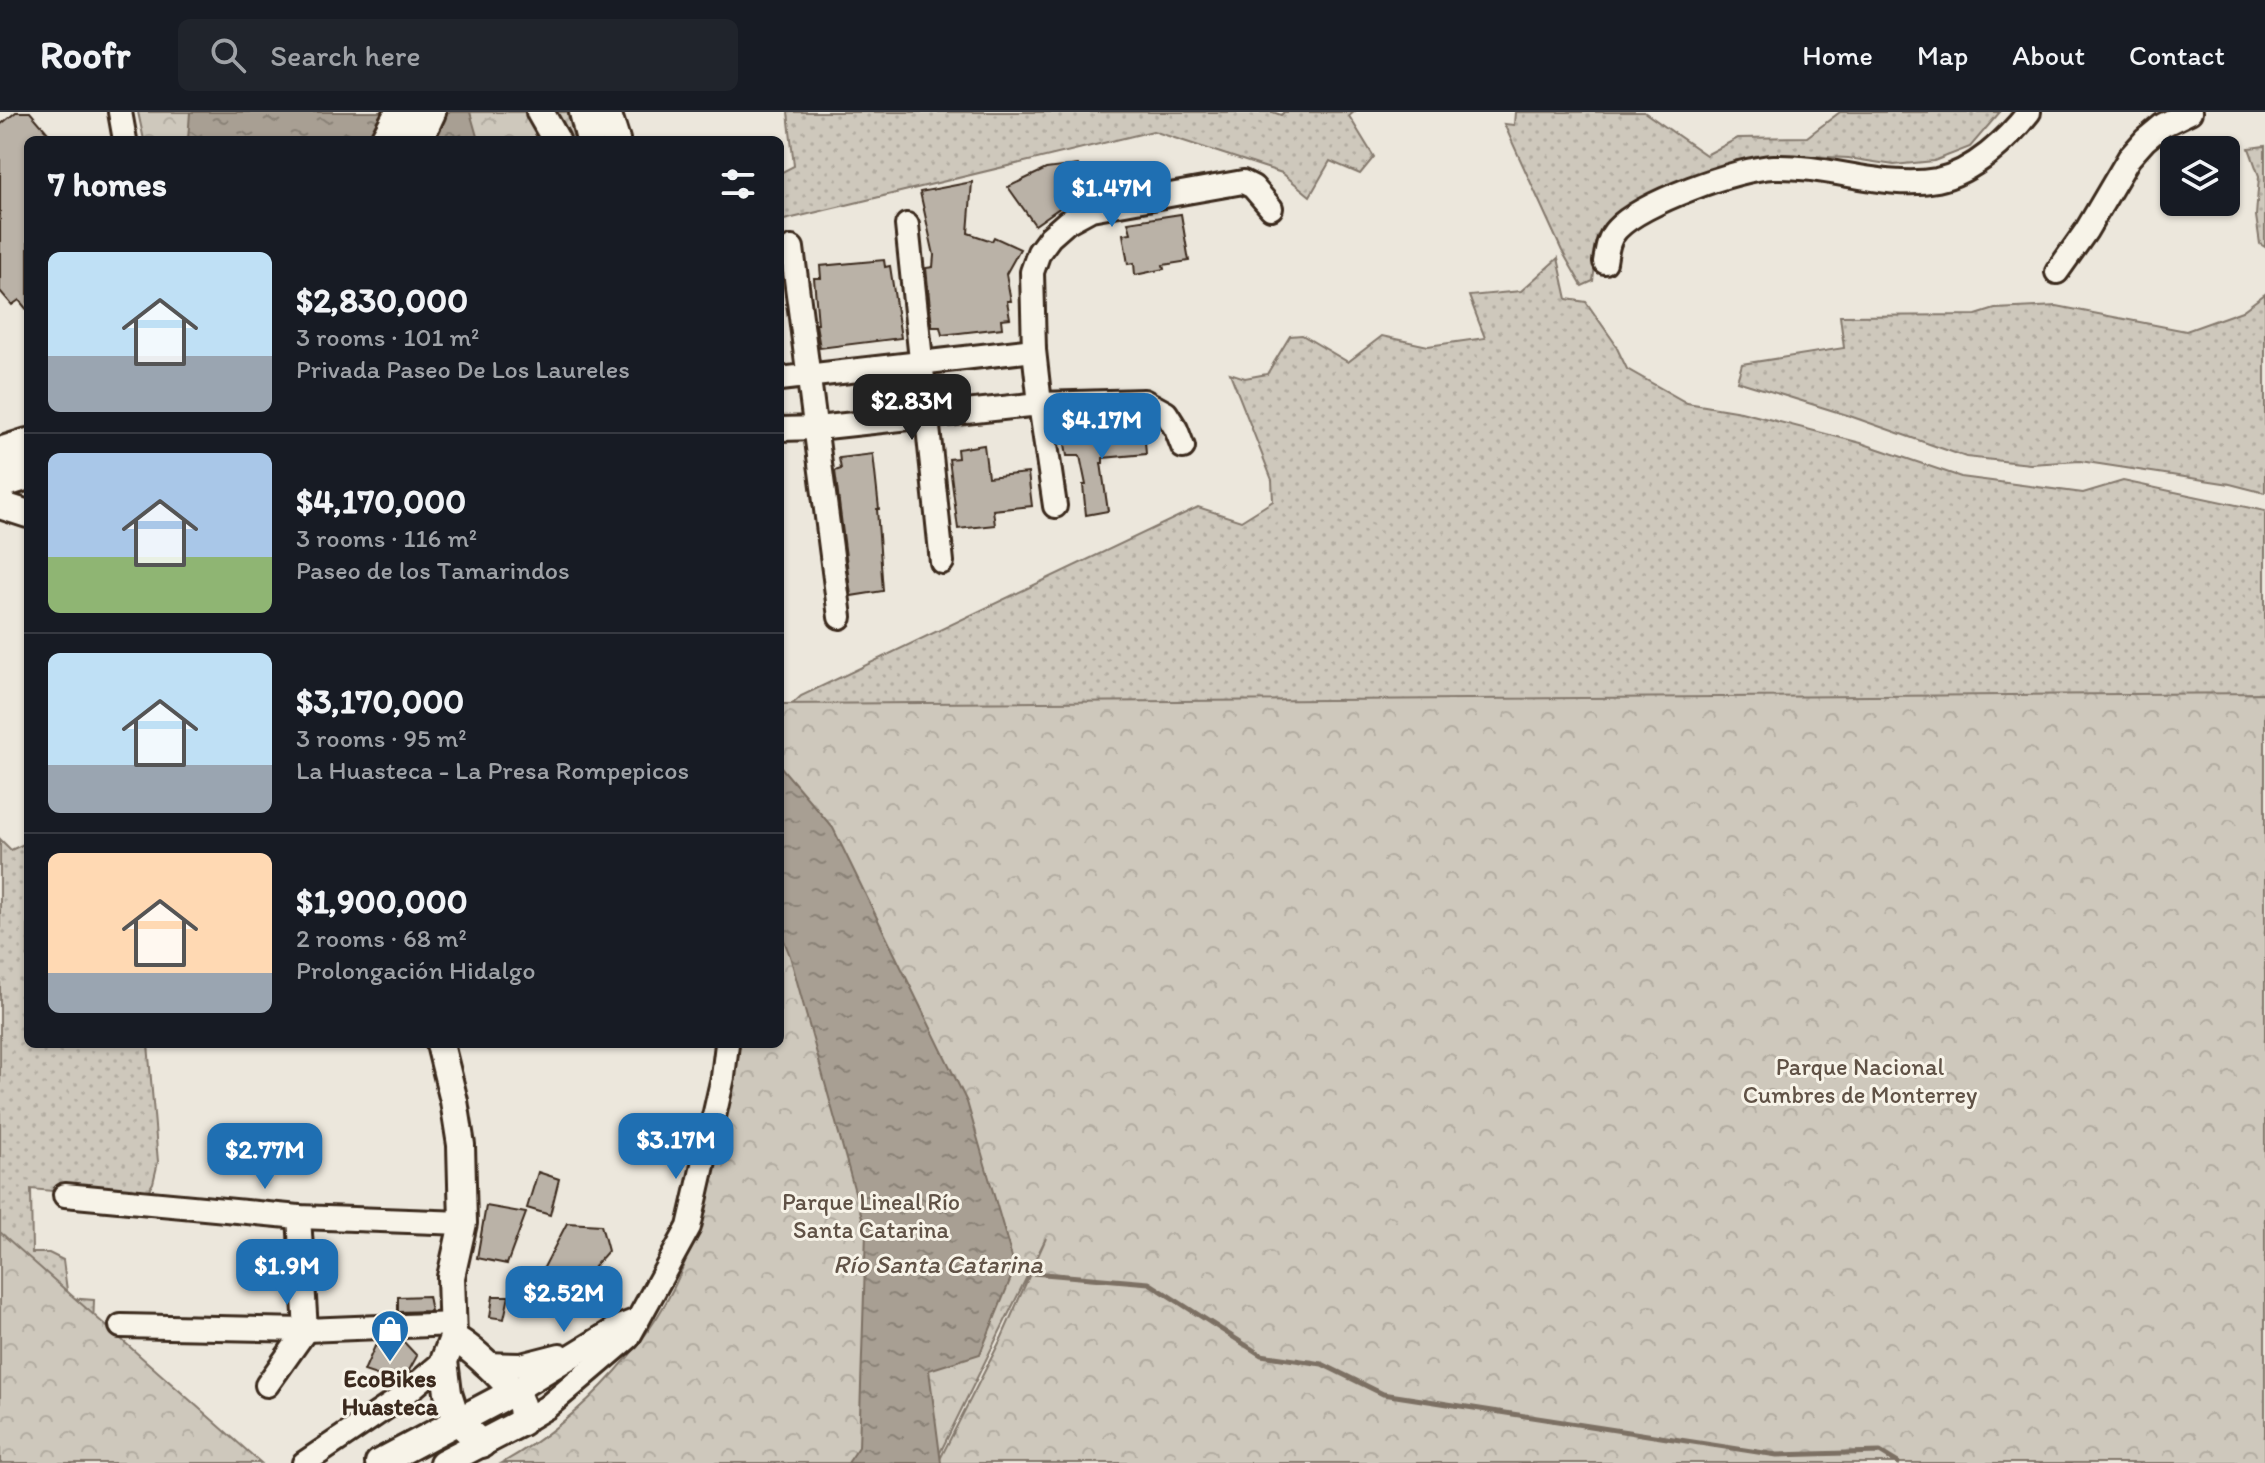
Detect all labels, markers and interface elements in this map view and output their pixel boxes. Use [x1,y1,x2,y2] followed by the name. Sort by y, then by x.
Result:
[178,19,738,91] search box
[40,32,130,78] text: Roofr
[206,33,250,77] icon: search
[270,37,421,74] text: Search here
[1802,38,1873,72] text: Home
[1917,38,1968,72] text: Map
[2012,38,2085,72] text: About
[2129,38,2225,72] text: Contact
[2160,136,2240,216] map controls
[2160,136,2240,216] button: layers
[1047,161,1177,229] pin: $1.47M
[716,162,760,206] icon: filters
[48,164,167,205] text: 7 homes
[1072,171,1152,203] text: $1.47M
[296,280,468,321] text: $2,830,000
[112,284,208,380] icon: home
[296,321,479,353] text: 3 rooms · 101 m²
[296,353,630,385] text: Privada Paseo De Los Laureles
[847,374,977,442] pin: $2.83M
[871,384,953,416] text: $2.83M
[1037,393,1167,461] pin: $4.17M
[1062,403,1142,435] text: $4.17M
[296,481,466,522] text: $4,170,000
[112,485,208,581] icon: home
[296,522,477,554] text: 3 rooms · 116 m²
[296,554,570,586] text: Paseo de los Tamarindos
[296,681,464,722] text: $3,170,000
[112,685,208,781] icon: home
[296,722,467,754] text: 3 rooms · 95 m²
[296,754,689,786] text: La Huasteca - La Presa Rompepicos
[296,881,468,922] text: $1,900,000
[112,885,208,981] icon: home
[296,922,467,954] text: 2 rooms · 68 m²
[296,954,536,986] text: Prolongación Hidalgo
[1743,1052,1977,1109] park label: Parque Nacional Cumbres de Monterrey
[611,1113,741,1181] pin: $3.17M
[200,1123,330,1191] pin: $2.77M
[636,1123,716,1155] text: $3.17M
[225,1133,305,1165] text: $2.77M
[782,1187,960,1244] park label: Parque Lineal Río Santa Catarina
[231,1239,343,1307] pin: $1.9M
[833,1248,1043,1280] water label: Río Santa Catarina
[254,1249,320,1281] text: $1.9M
[499,1266,629,1334] pin: $2.52M
[523,1276,605,1308] text: $2.52M
[369,1308,411,1363] shop icon: EcoBikes Huasteca
[342,1364,439,1421] place label: EcoBikes Huasteca

